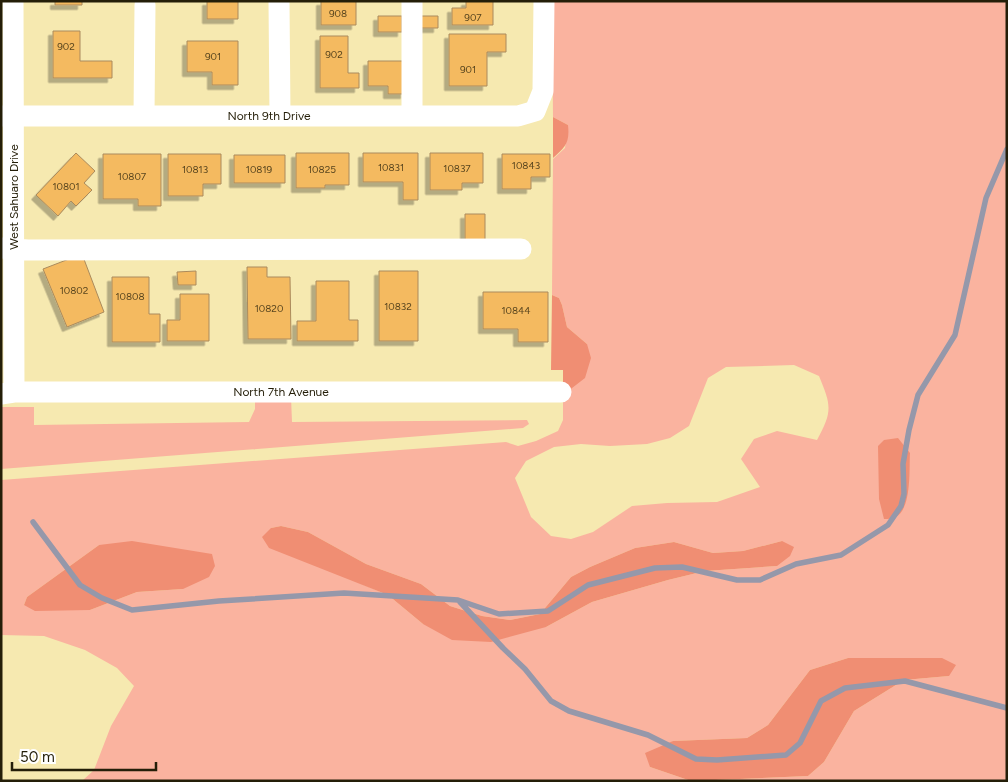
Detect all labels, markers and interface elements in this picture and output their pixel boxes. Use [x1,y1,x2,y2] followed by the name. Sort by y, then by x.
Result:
[329,7,347,20] house number: 908
[464,11,482,24] house number: 907
[57,40,75,53] house number: 902
[325,48,343,61] house number: 902
[205,50,221,63] house number: 901
[460,63,476,76] house number: 901
[227,109,311,123] street label: North 9th Drive
[7,144,21,250] street label: West Sahuaro Drive
[512,159,540,172] house number: 10843
[378,161,404,174] house number: 10831
[443,162,471,175] house number: 10837
[182,163,208,176] house number: 10813
[246,163,273,176] house number: 10819
[308,163,336,176] house number: 10825
[118,170,147,183] house number: 10807
[52,180,80,193] house number: 10801
[60,284,88,297] house number: 10802
[115,290,145,303] house number: 10808
[384,300,412,313] house number: 10832
[255,302,283,315] house number: 10820
[501,304,531,317] house number: 10844
[233,385,329,399] street label: North 7th Avenue
[12,740,156,772] scale bar
[20,748,55,766] text: 50 m

